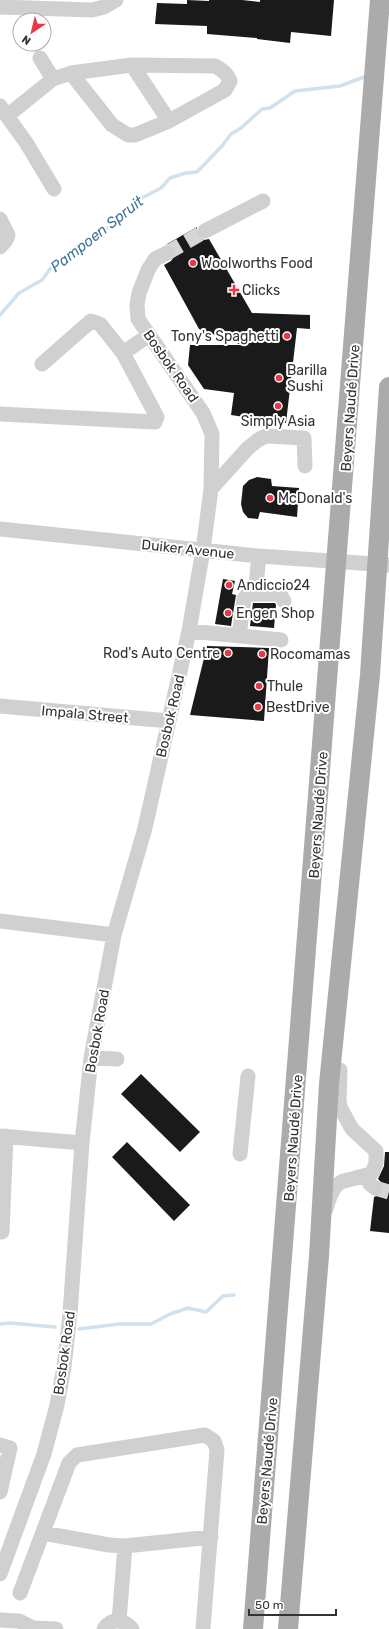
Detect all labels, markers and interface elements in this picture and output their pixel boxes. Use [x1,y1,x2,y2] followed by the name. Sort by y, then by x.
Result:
[12,12,52,52] north arrow
[20,32,34,47] text: N
[47,192,147,276] water label: Pampoen Spruit
[201,255,313,272] place label: Woolworths Food
[188,258,198,268] marker: Woolworths Food
[242,282,280,299] place label: Clicks
[229,285,239,295] marker: Clicks
[139,327,202,406] street label: Bosbok Road
[171,328,279,345] place label: Tony's Spaghetti
[282,331,292,341] marker: Tony's Spaghetti
[338,344,363,472] street label: Beyers Naudé Drive
[287,362,327,395] place label: Barilla Sushi
[274,373,284,383] marker: Barilla Sushi
[273,401,283,411] marker: Simply Asia
[241,413,315,430] place label: Simply Asia
[278,490,352,507] place label: McDonald's
[265,493,275,503] marker: McDonald's
[141,536,235,563] street label: Duiker Avenue
[237,577,311,594] place label: Andiccio24
[224,580,234,590] marker: Andiccio24
[236,605,315,622] place label: Engen Shop
[223,608,233,618] marker: Engen Shop
[103,645,220,662] place label: Rod's Auto Centre
[270,646,350,663] place label: Rocomamas
[223,648,233,658] marker: Rod's Auto Centre
[257,649,267,659] marker: Rocomamas
[153,673,188,759] street label: Bosbok Road
[267,678,303,695] place label: Thule
[254,681,264,691] marker: Thule
[266,699,330,716] place label: BestDrive
[41,702,130,727] street label: Impala Street
[253,702,263,712] marker: BestDrive
[306,751,331,879] street label: Beyers Naudé Drive
[82,988,113,1074] street label: Bosbok Road
[281,1074,306,1202] street label: Beyers Naudé Drive
[50,1310,79,1396] street label: Bosbok Road
[253,1397,282,1525] street label: Beyers Naudé Drive
[249,1591,336,1617] scale bar
[255,1598,283,1612] text: 50 m

